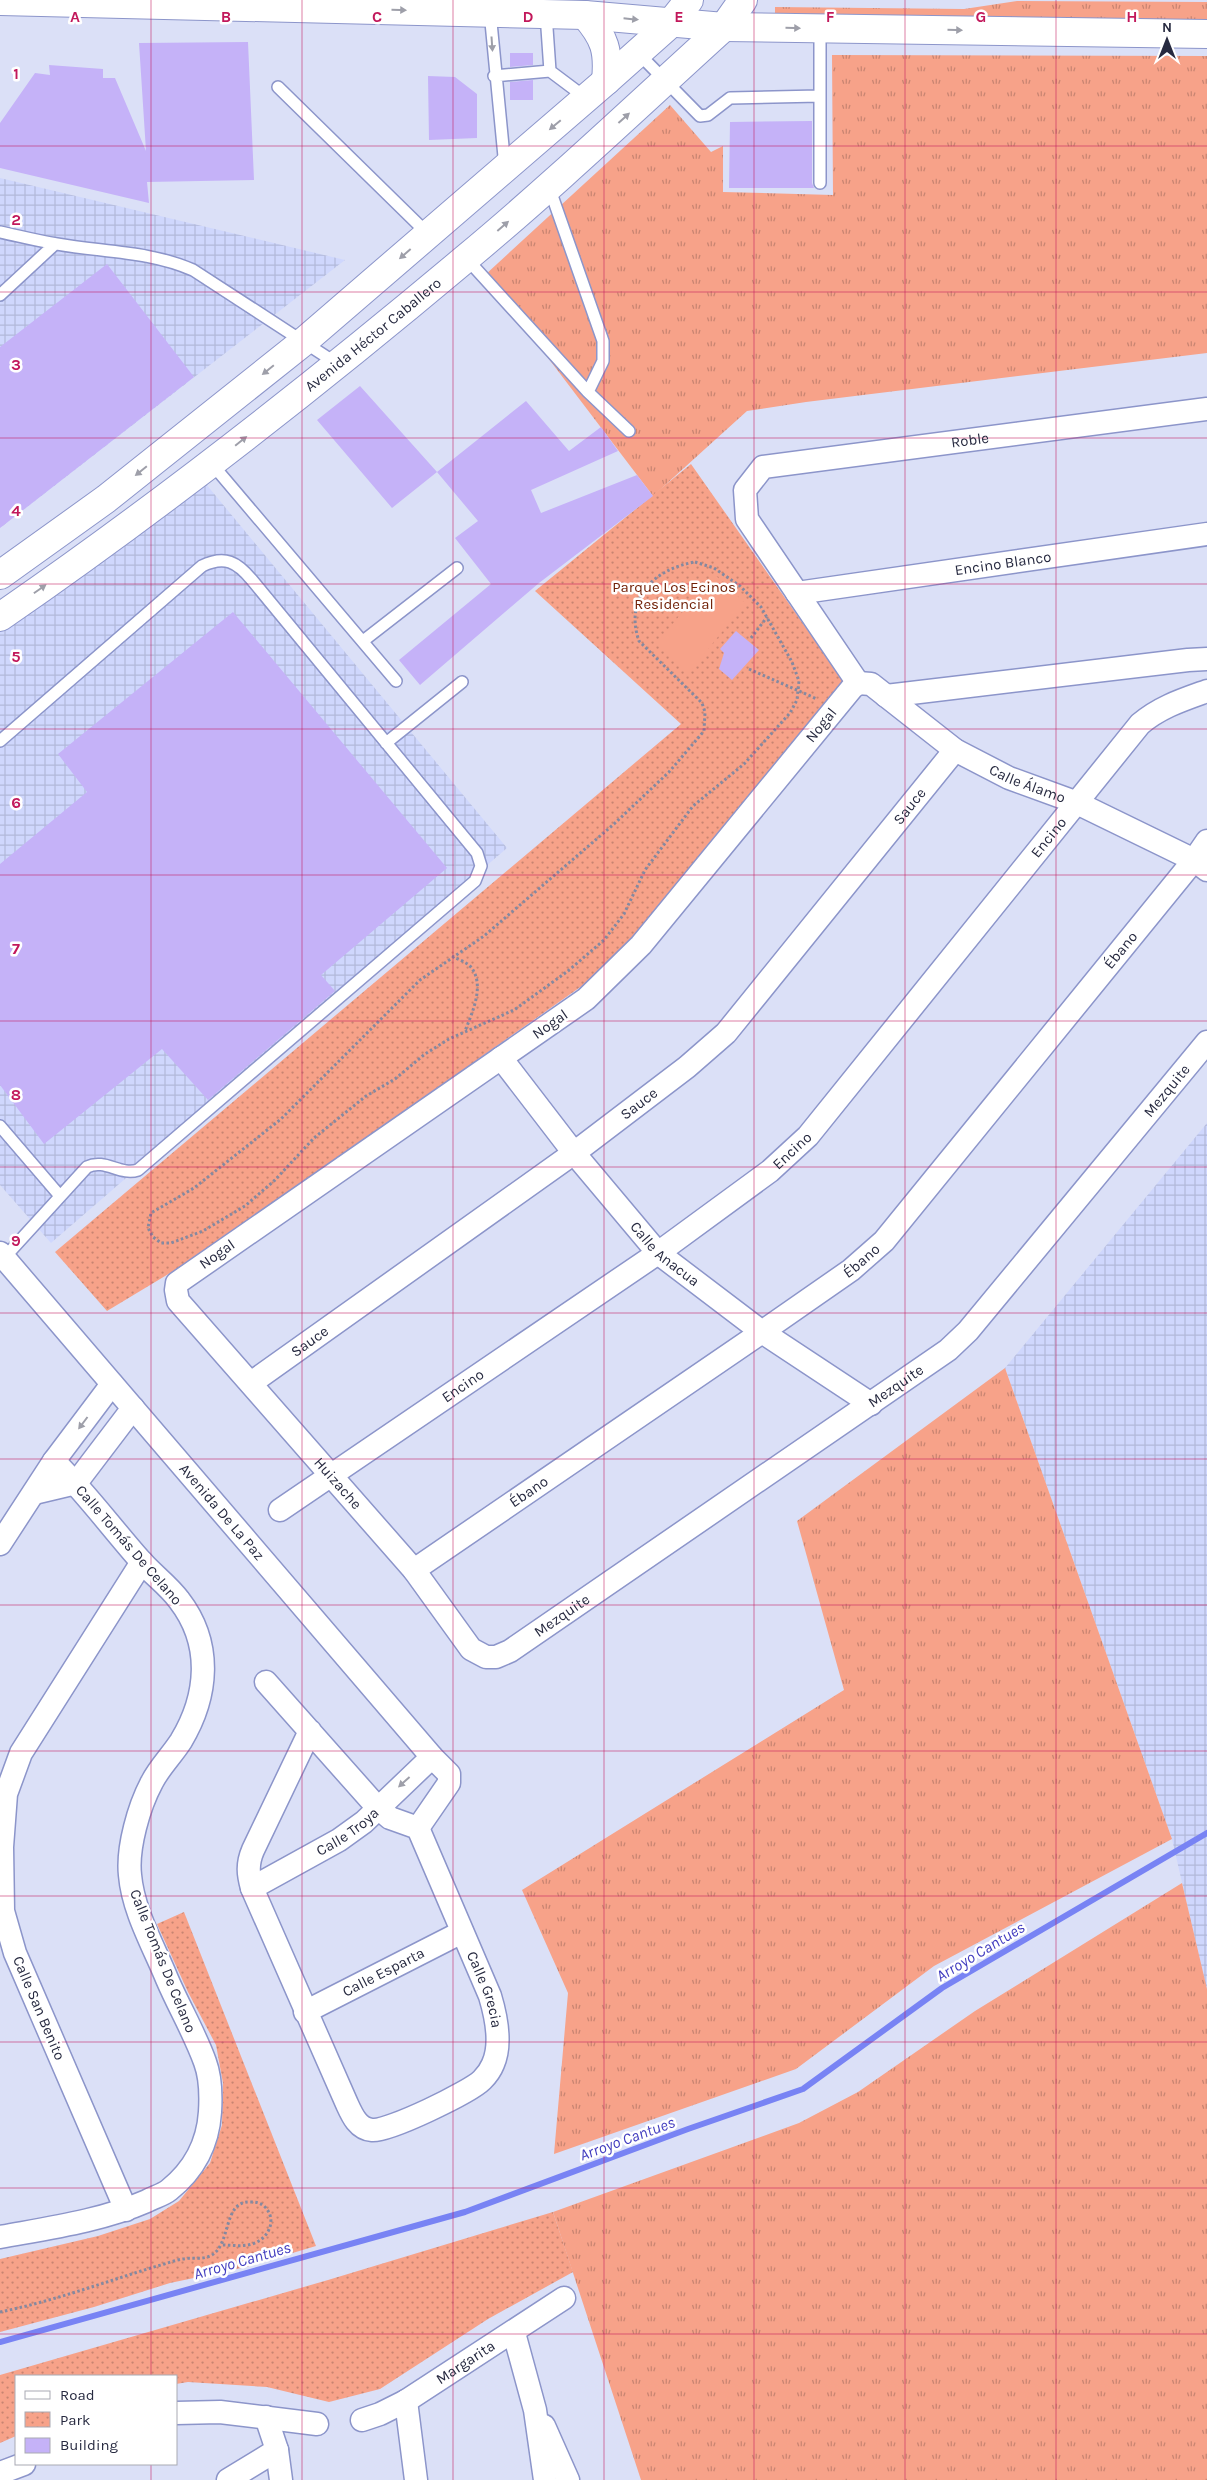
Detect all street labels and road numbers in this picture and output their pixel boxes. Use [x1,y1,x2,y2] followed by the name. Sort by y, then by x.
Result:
[301,274,445,395] street label: Avenida Héctor Caballero
[950,429,990,451] street label: Roble
[953,548,1052,579] street label: Encino Blanco
[802,704,840,746] street label: Nogal
[986,760,1068,807] street label: Calle Álamo
[889,784,930,828] street label: Sauce
[1027,813,1070,861] street label: Encino
[1100,928,1141,972] street label: Ébano
[529,1005,571,1043] street label: Nogal
[1140,1061,1194,1121] street label: Mezquite
[617,1084,661,1124] street label: Sauce
[769,1128,816,1173] street label: Encino
[626,1218,703,1290] street label: Calle Anacua
[196,1235,238,1273] street label: Nogal
[840,1240,884,1282] street label: Ébano
[287,1322,332,1361] street label: Sauce
[864,1361,927,1411] street label: Mezquite
[438,1365,487,1406] street label: Encino
[310,1453,366,1513] street label: Huizache
[176,1460,268,1564] street label: Avenida De La Paz
[506,1472,552,1511] street label: Ébano
[72,1481,186,1609] street label: Calle Tomás De Celano
[531,1590,593,1641] street label: Mezquite
[313,1804,383,1860] street label: Calle Troya
[126,1887,200,2035] street label: Calle Tomás De Celano
[339,1944,428,2000] street label: Calle Esparta
[463,1948,506,2029] street label: Calle Grecia
[9,1953,69,2063] street label: Calle San Benito
[433,2336,498,2388] street label: Margarita

